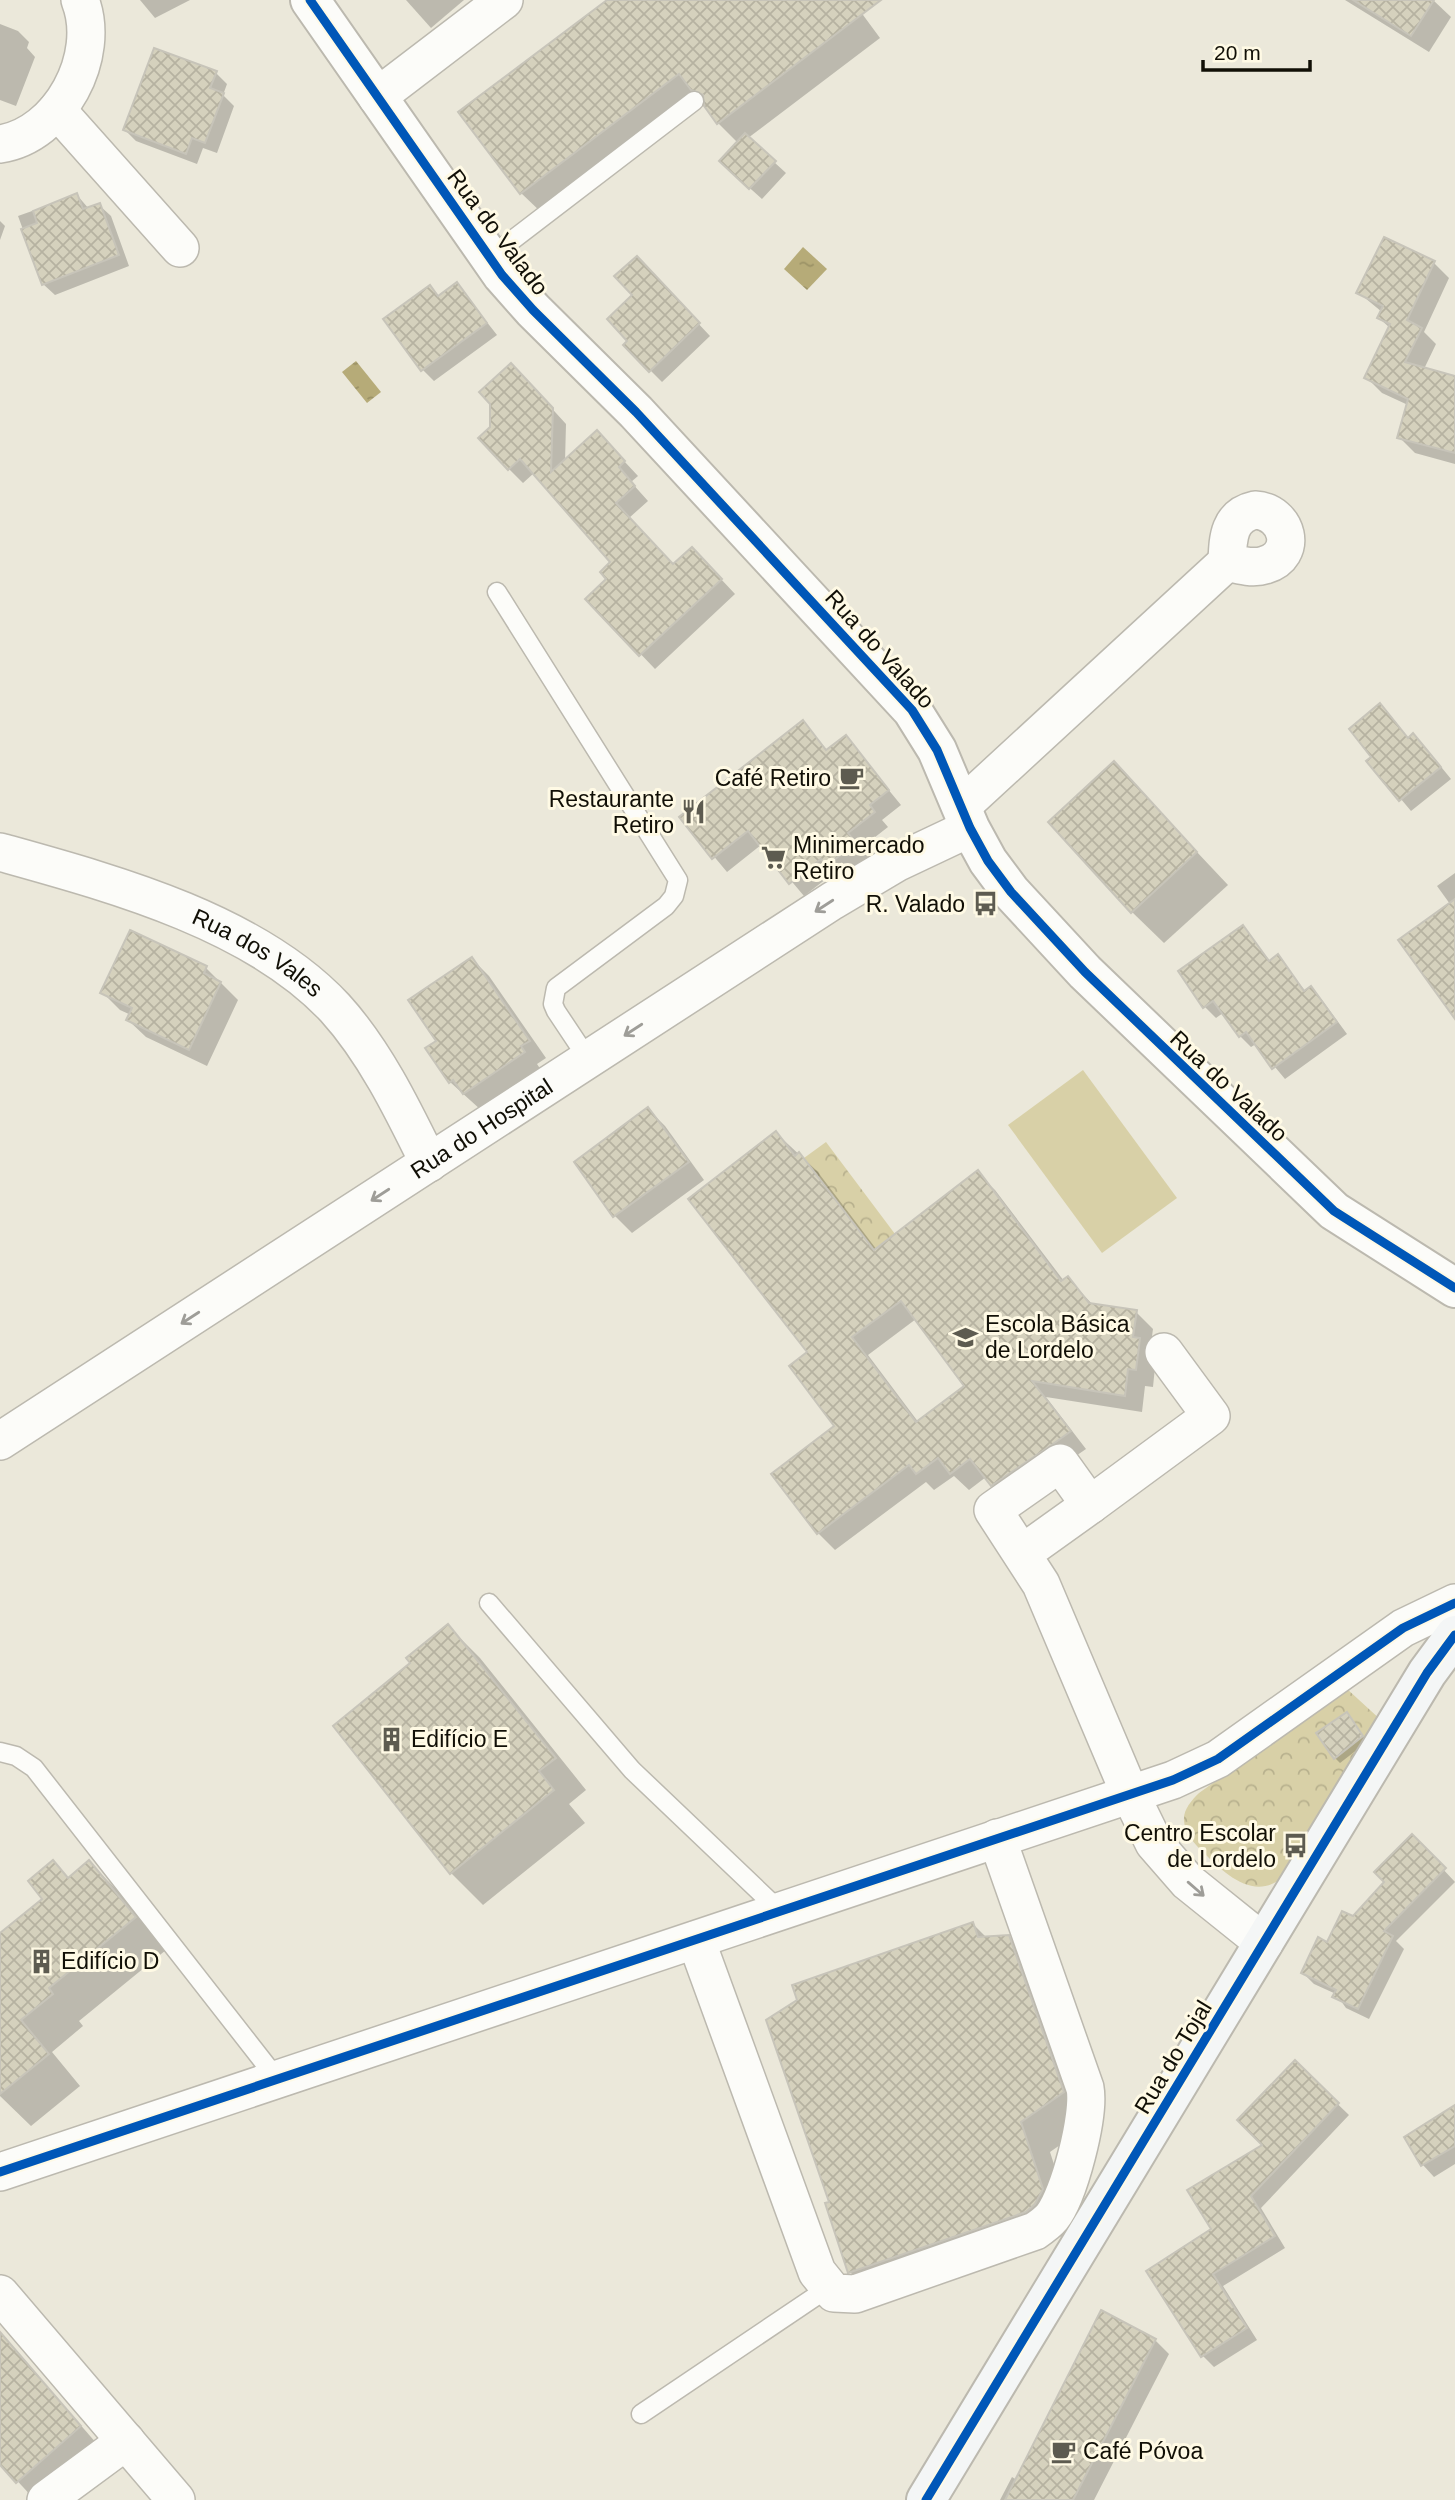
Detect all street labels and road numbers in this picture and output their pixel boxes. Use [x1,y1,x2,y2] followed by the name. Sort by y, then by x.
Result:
[442,164,554,300] street label: Rua do Valado
[820,584,940,714] street label: Rua do Valado
[189,903,328,1002] street label: Rua dos Vales
[1165,1025,1293,1147] street label: Rua do Valado
[406,1073,557,1184] street label: Rua do Hospital
[1129,1996,1217,2118] street label: Rua do Tojal

